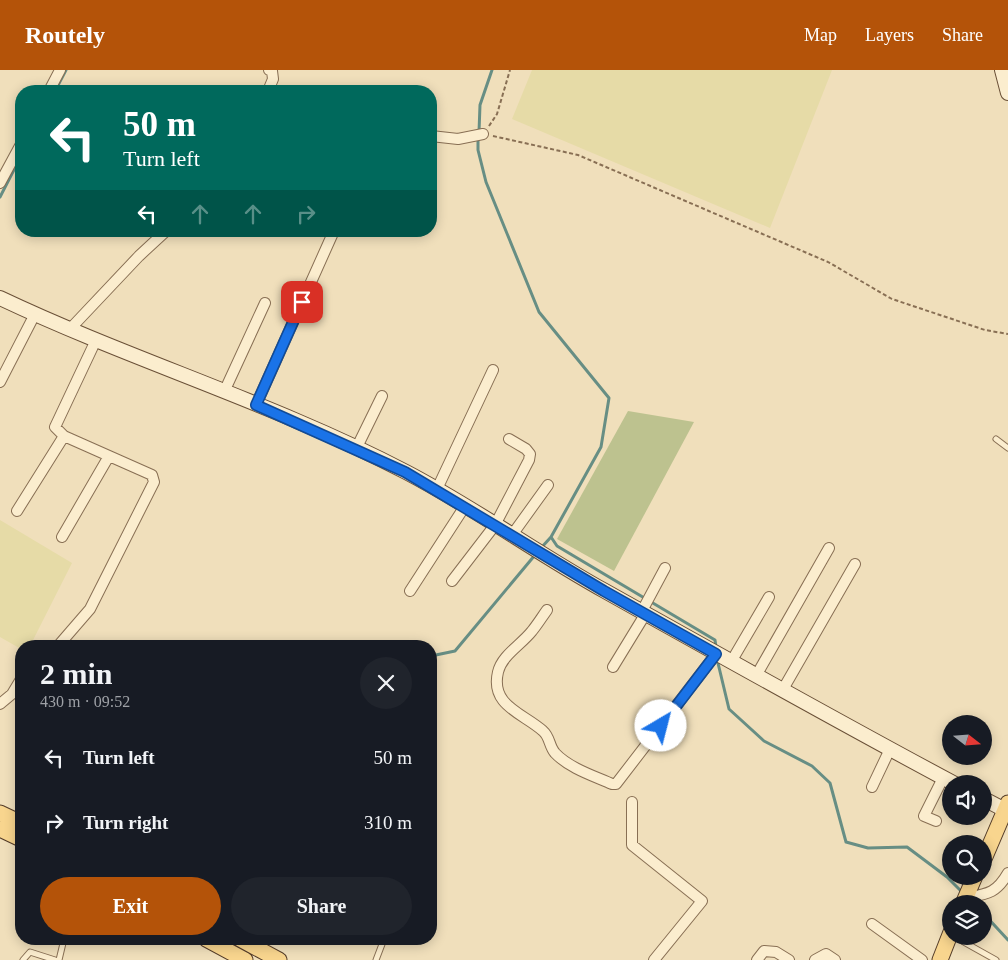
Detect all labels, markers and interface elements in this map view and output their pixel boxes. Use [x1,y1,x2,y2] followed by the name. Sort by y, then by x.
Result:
[25,22,105,48] text: Routely
[804,25,837,45] text: Map
[865,25,914,45] text: Layers
[942,25,983,45] text: Share
[40,105,105,170] icon: left
[123,105,196,144] text: 50 m
[123,146,200,171] text: Turn left
[133,200,161,228] icon: left
[186,200,214,228] icon: ahead
[239,200,267,228] icon: ahead
[292,200,320,228] icon: right
[281,281,323,323] pin
[288,288,316,316] icon: arrive
[40,657,113,690] text: 2 min
[360,657,412,709] button: close
[40,693,130,710] text: 430 m · 09:52
[634,699,686,751] position arrow
[942,715,992,765] north arrow
[942,715,992,945] map controls
[40,744,68,772] icon: left
[83,747,155,768] text: Turn left
[373,747,412,768] text: 50 m
[942,775,992,825] button: sound
[40,809,68,837] icon: right
[83,812,168,833] text: Turn right
[364,812,412,833] text: 310 m
[942,835,992,885] button: search
[40,877,221,935] button: Exit
[231,877,412,935] button: Share
[942,895,992,945] button: layers

